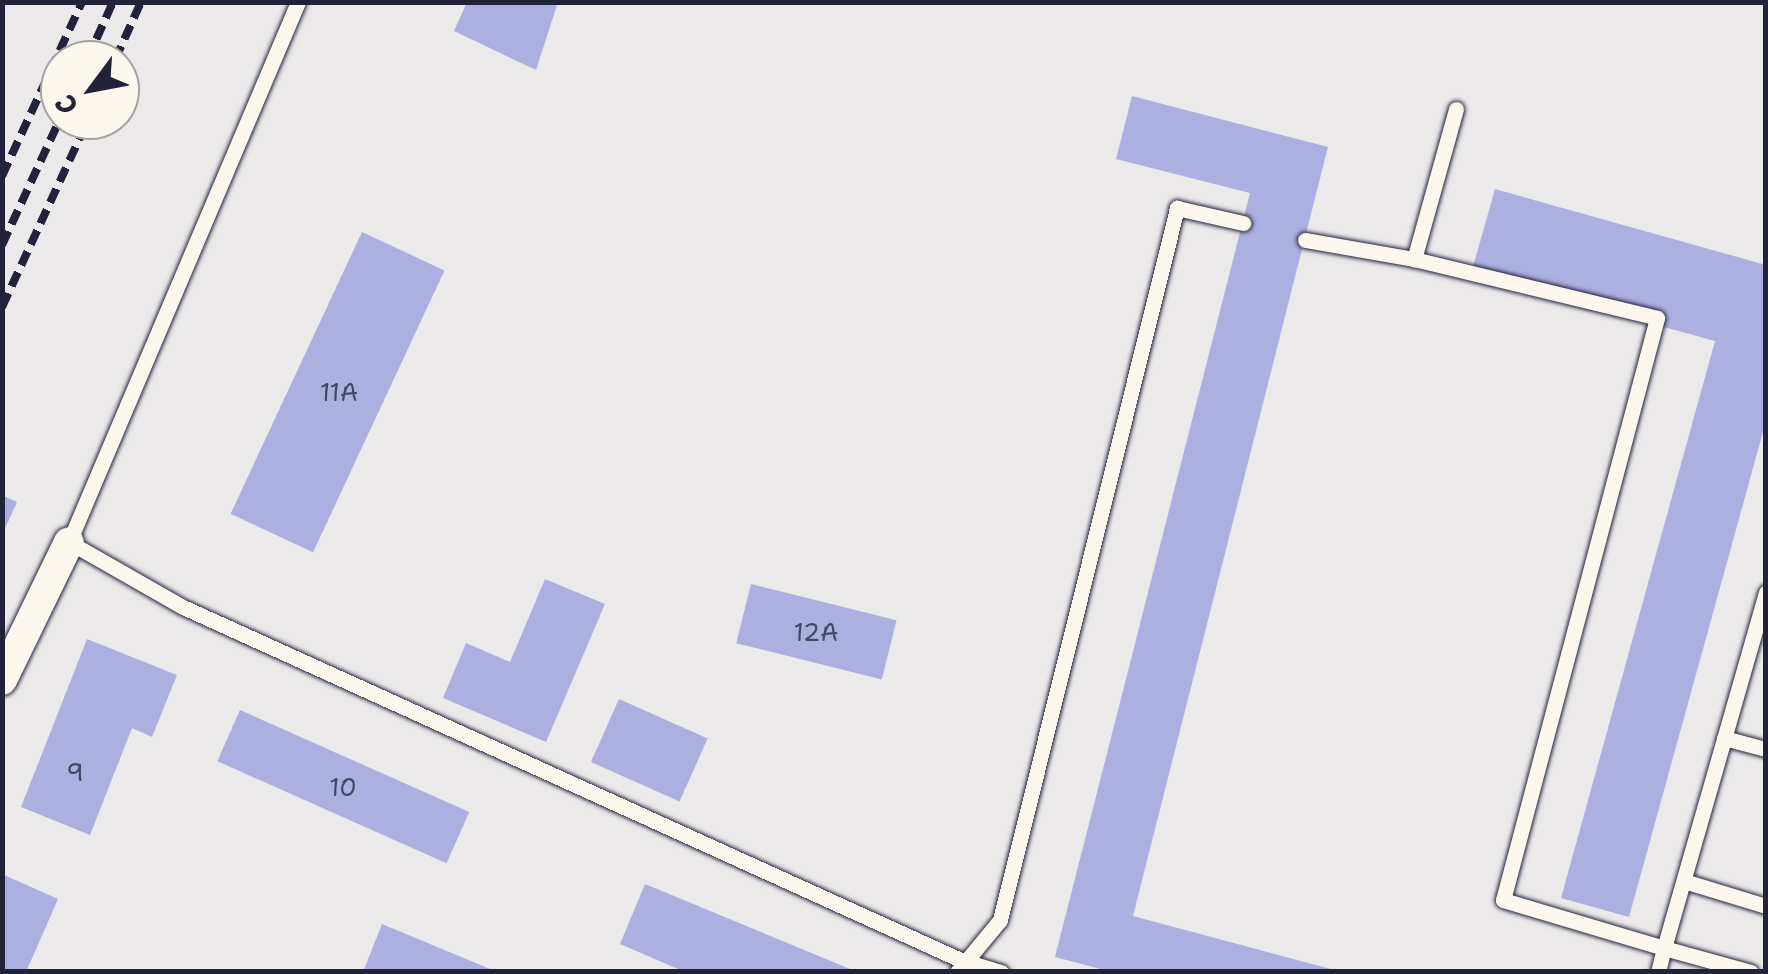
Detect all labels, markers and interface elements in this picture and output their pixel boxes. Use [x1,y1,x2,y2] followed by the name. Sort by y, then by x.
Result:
[40,40,140,140] north arrow
[46,87,87,122] text: С
[320,377,358,407] house number: 11А
[794,617,838,647] house number: 12А
[66,757,84,787] house number: 9
[329,772,357,802] house number: 10

